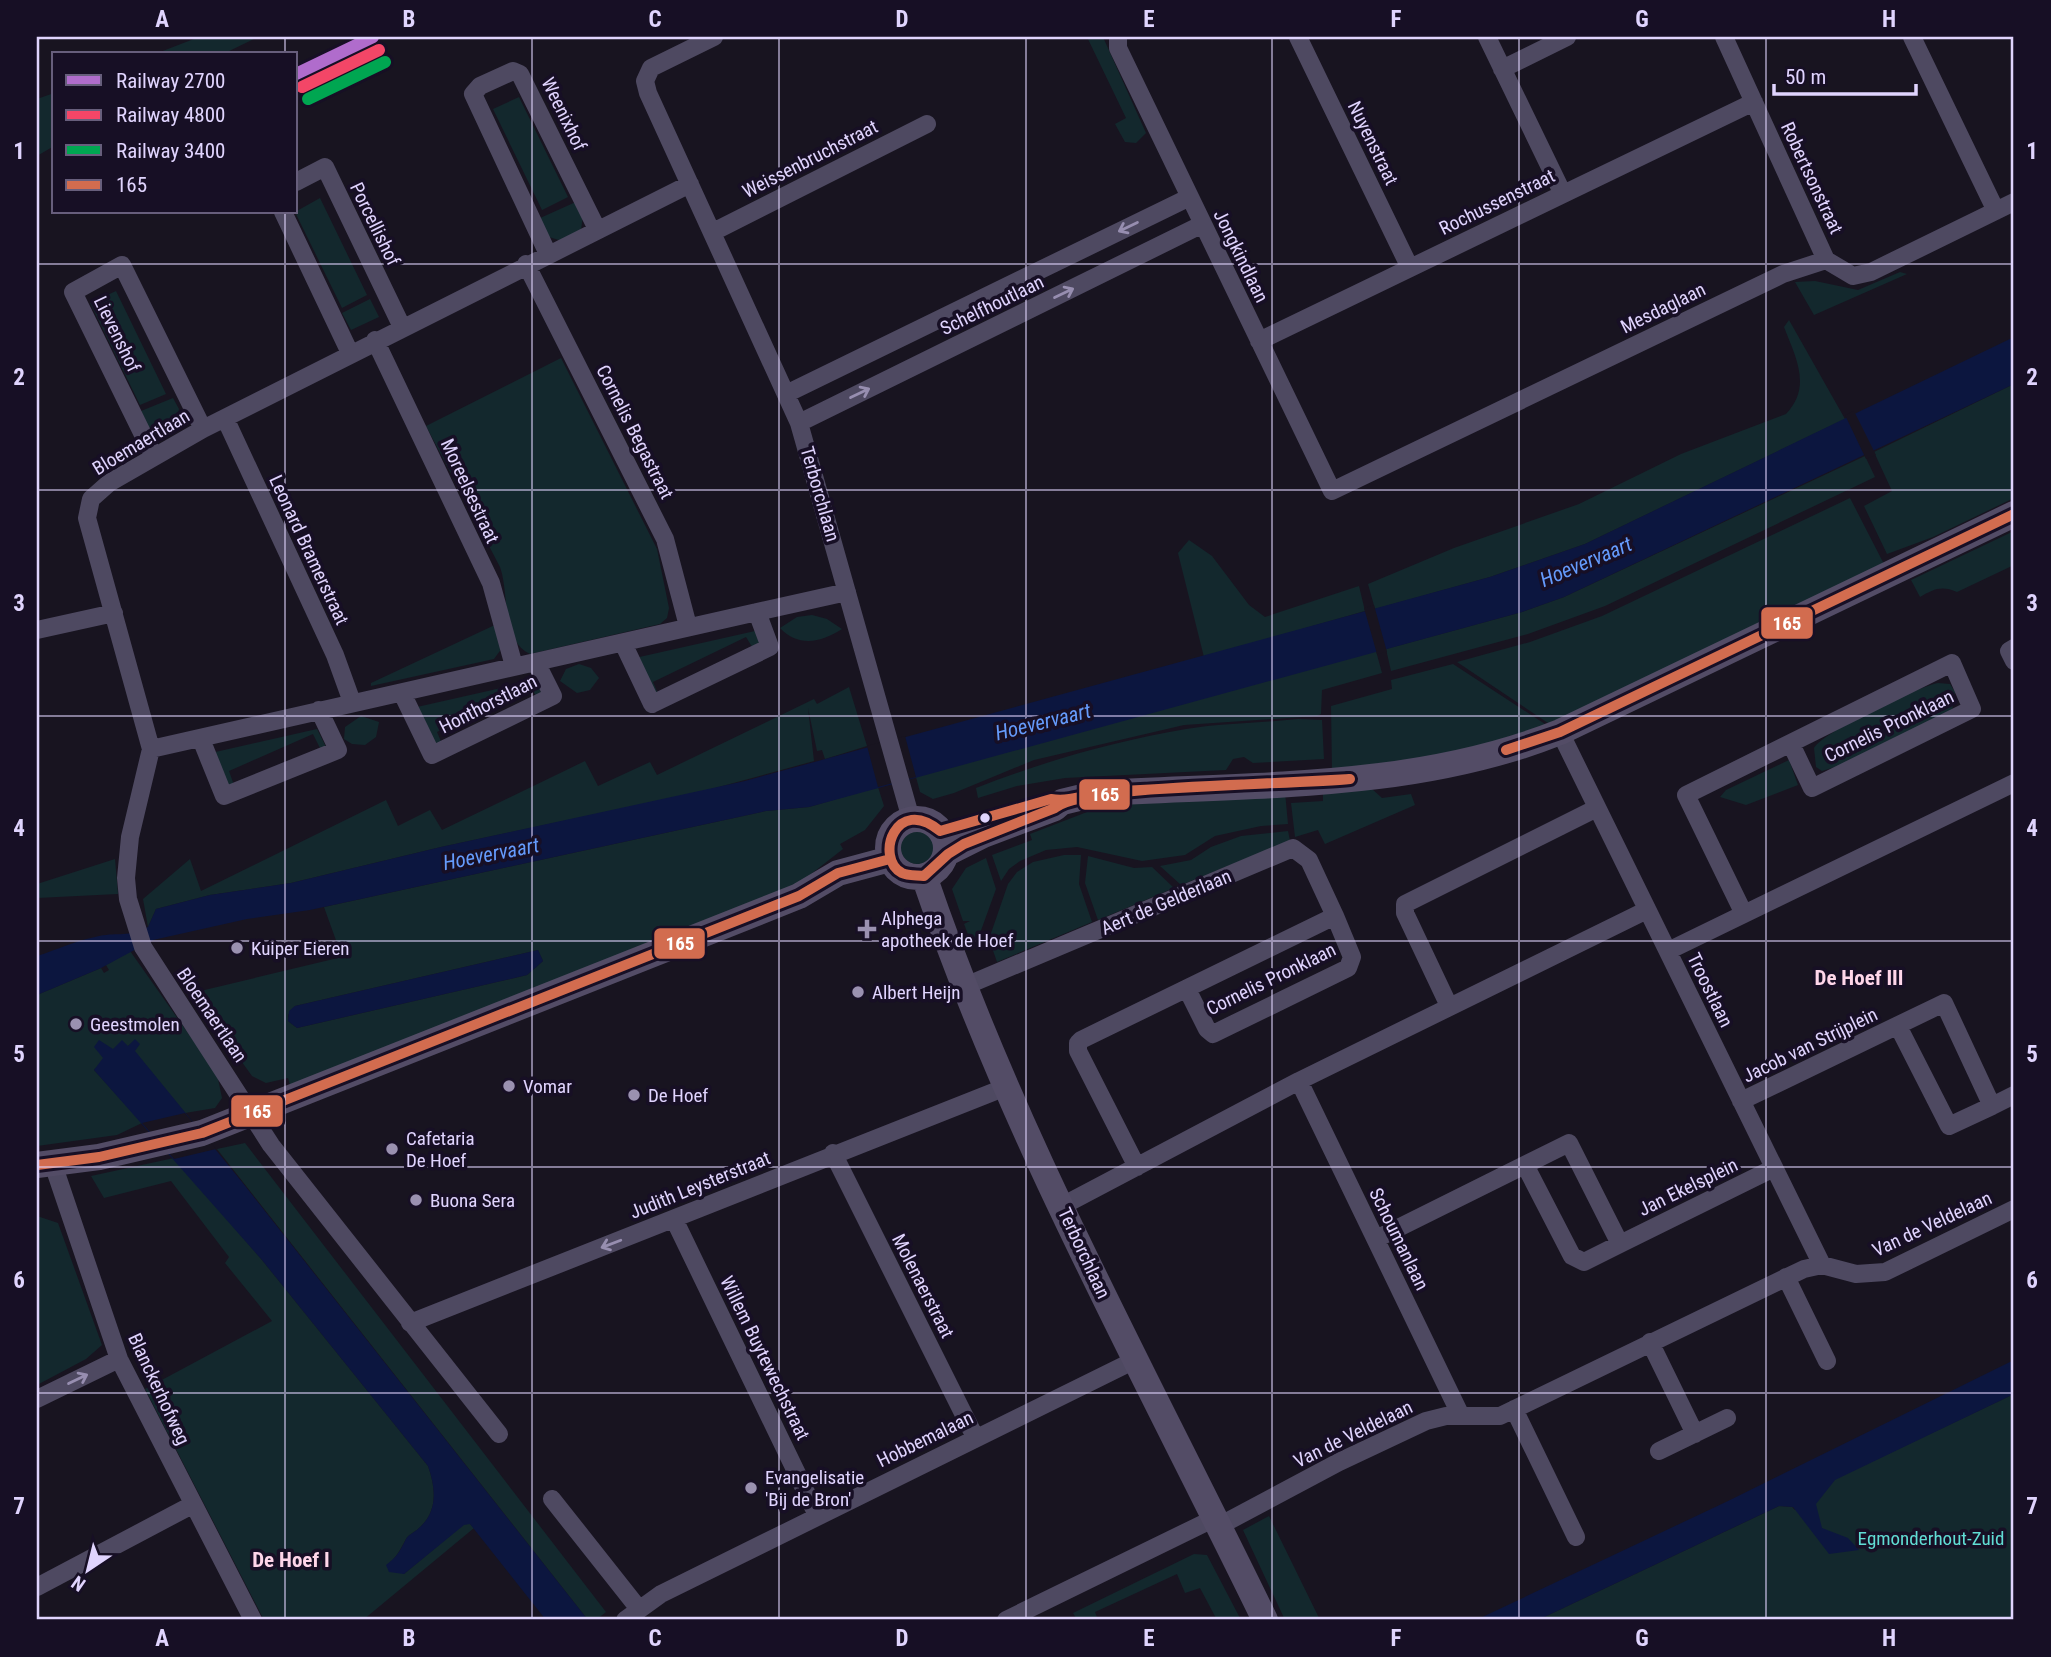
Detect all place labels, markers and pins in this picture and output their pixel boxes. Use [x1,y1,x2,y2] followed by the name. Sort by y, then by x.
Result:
[978,811,992,825] unlabelled marker
[881,907,1013,952] place label: Alphega apotheek de Hoef
[859,921,875,937] marker: Alphega apotheek de Hoef
[251,937,350,960] place label: Kuiper Eieren
[229,940,245,956] marker: Kuiper Eieren
[872,981,960,1004] place label: Albert Heijn
[850,984,866,1000] marker: Albert Heijn
[90,1013,180,1036] place label: Geestmolen
[68,1016,84,1032] marker: Geestmolen
[523,1075,572,1098] place label: Vomar
[501,1078,517,1094] marker: Vomar
[648,1084,708,1107] place label: De Hoef
[626,1087,642,1103] marker: De Hoef
[406,1127,475,1172] place label: Cafetaria De Hoef
[384,1141,400,1157] marker: Cafetaria De Hoef
[430,1189,515,1212] place label: Buona Sera
[408,1192,424,1208] marker: Buona Sera
[765,1466,864,1511] place label: Evangelisatie 'Bij de Bron'
[743,1480,759,1496] marker: Evangelisatie 'Bij de Bron'

